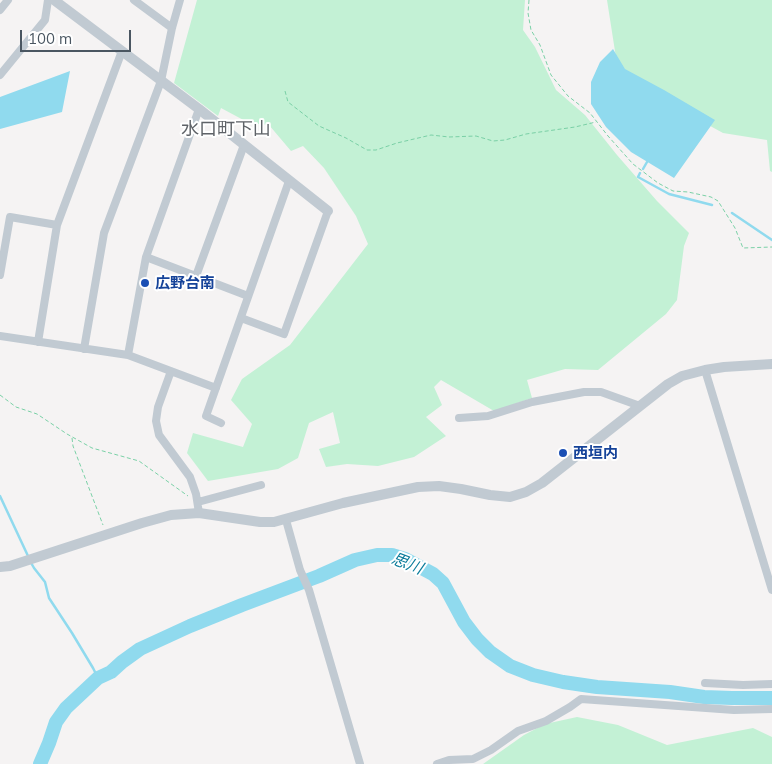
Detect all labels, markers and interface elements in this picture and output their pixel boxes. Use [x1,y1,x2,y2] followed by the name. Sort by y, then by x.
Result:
[22,20,134,52] scale bar
[28,29,72,48] text: 100 m
[181,119,271,141] district label: 水口町下山
[155,274,215,292] place label: 広野台南
[139,277,151,289] marker: 広野台南
[573,444,618,462] place label: 西垣内
[557,447,569,459] marker: 西垣内
[389,549,425,579] water label: 思川

